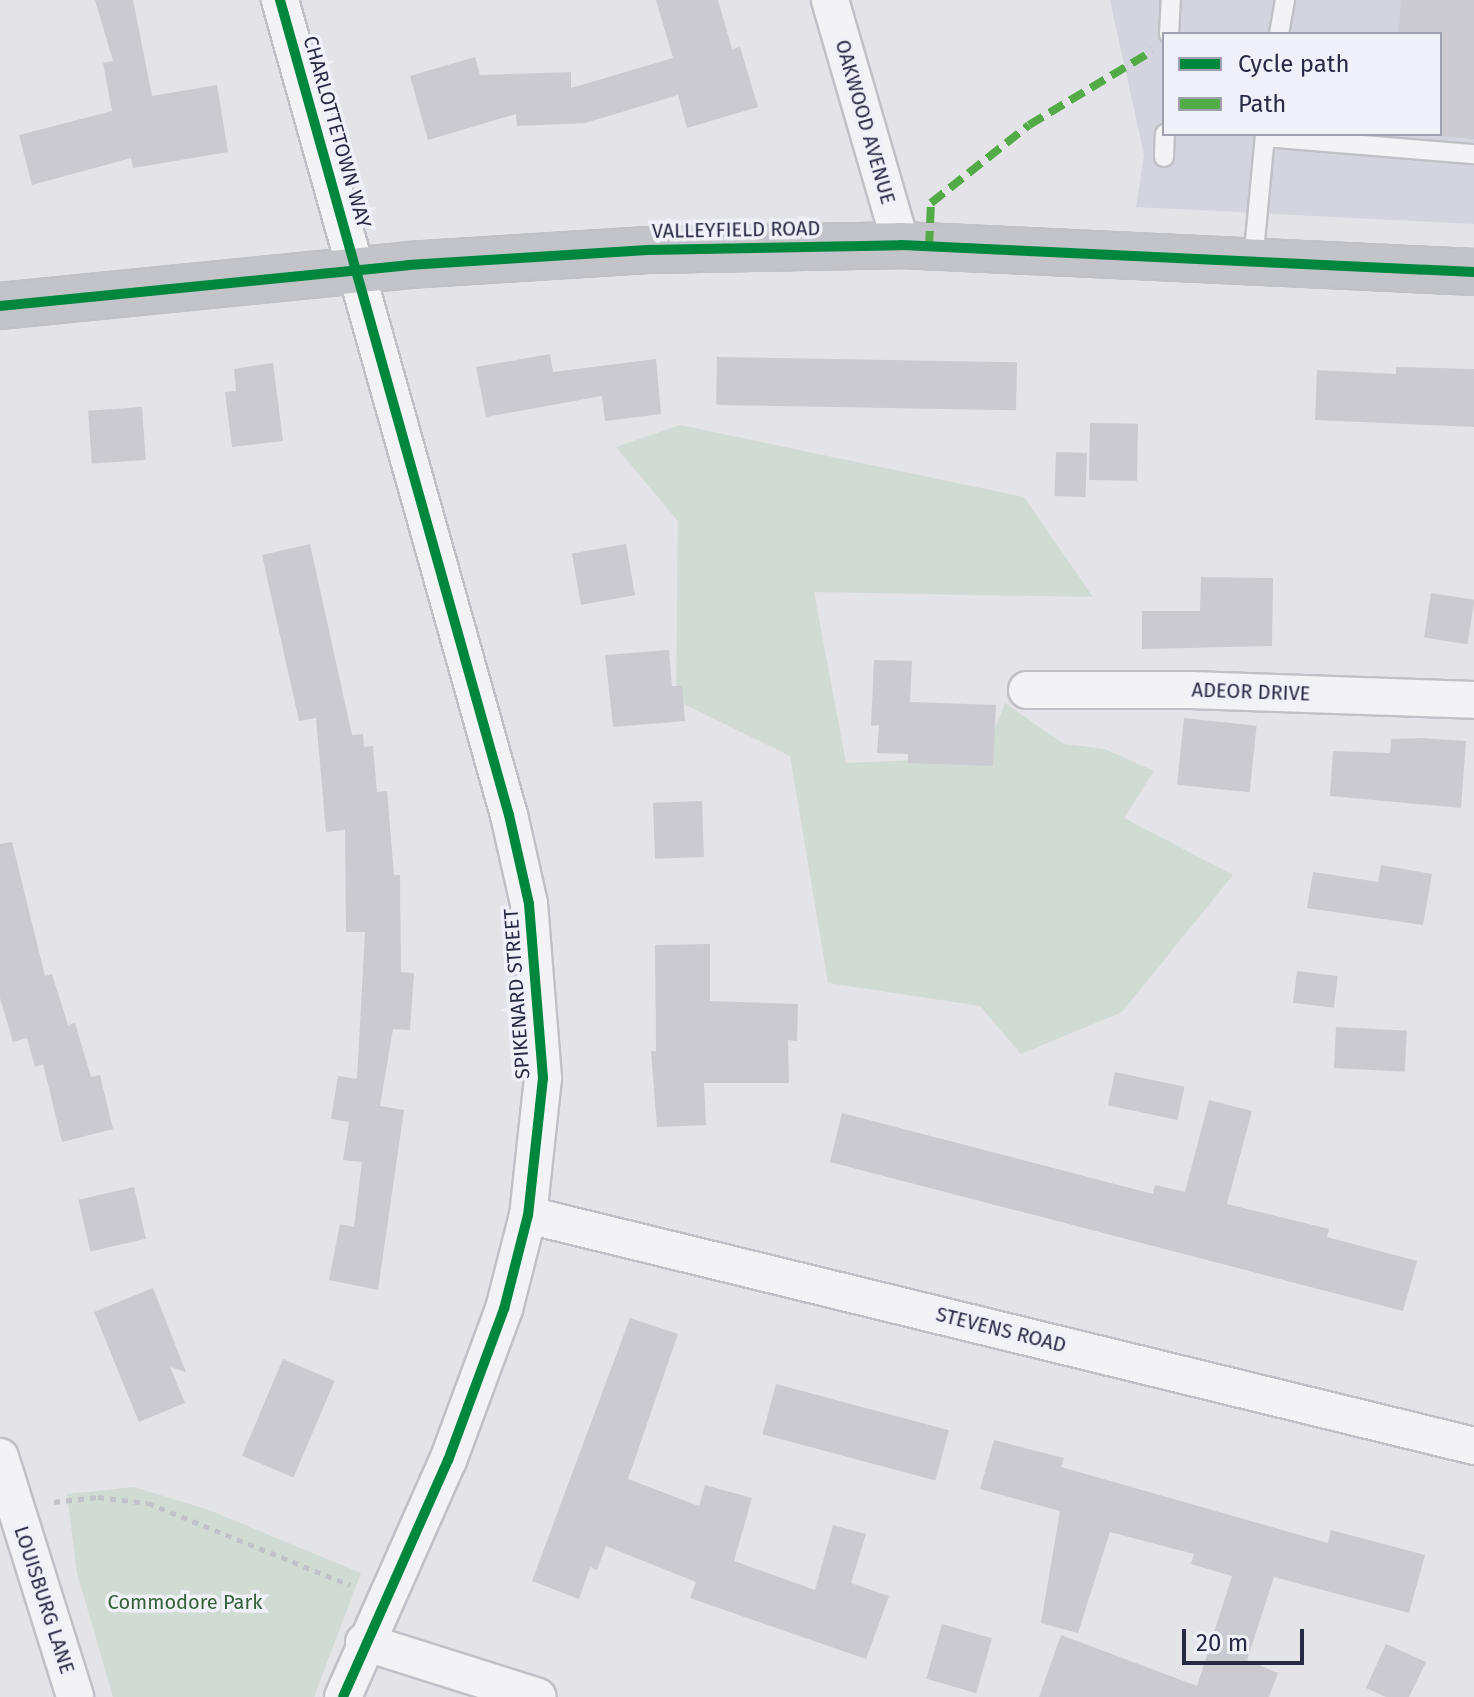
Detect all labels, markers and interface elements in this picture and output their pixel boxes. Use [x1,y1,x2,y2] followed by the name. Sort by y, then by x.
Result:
[1162,32,1442,136] legend
[298,33,376,231] street label: CHARLOTTETOWN WAY
[830,37,900,207] street label: OAKWOOD AVENUE
[1238,50,1350,78] text: Cycle path
[1238,90,1286,118] text: Path
[652,217,820,243] street label: VALLEYFIELD ROAD
[1191,678,1311,706] street label: ADEOR DRIVE
[499,908,535,1080] street label: SPIKENARD STREET
[934,1302,1068,1358] street label: STEVENS ROAD
[9,1523,79,1677] street label: LOUISBURG LANE
[108,1590,262,1614] park label: Commodore Park
[1186,1613,1308,1663] scale bar
[1196,1629,1248,1657] text: 20 m

